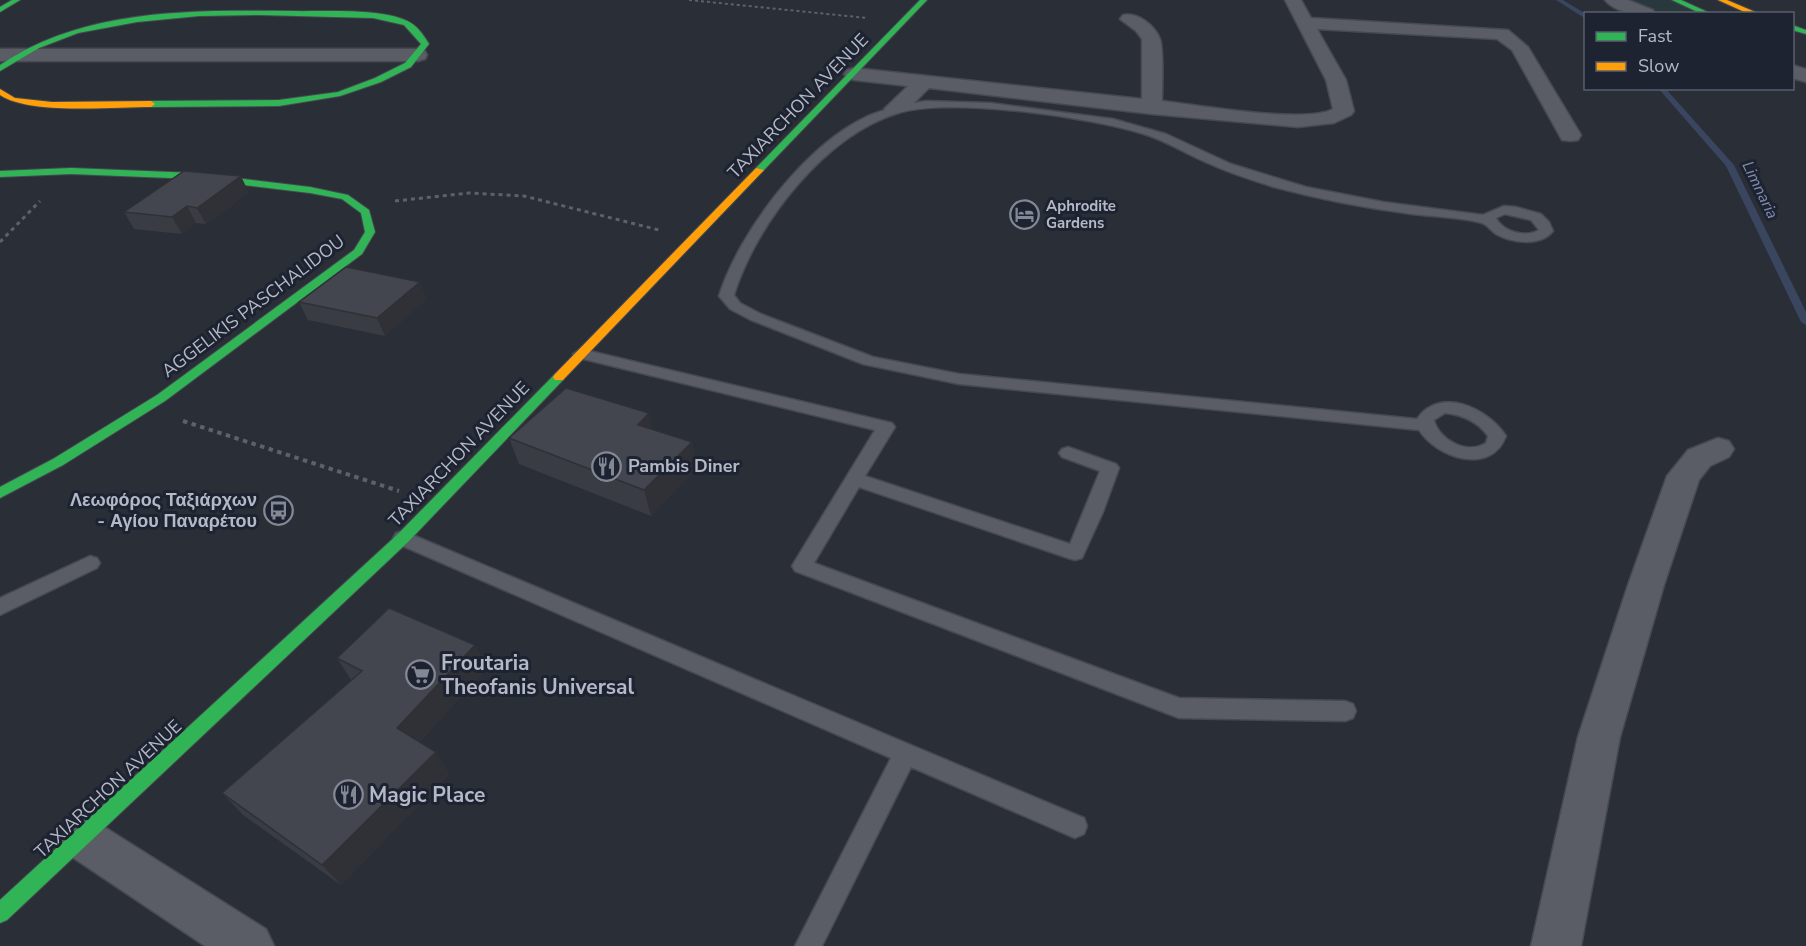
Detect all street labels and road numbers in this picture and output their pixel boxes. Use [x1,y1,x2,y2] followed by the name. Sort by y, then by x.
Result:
[722,28,874,184] street label: TAXIARCHON AVENUE
[157,229,349,383] street label: AGGELIKIS PASCHALIDOU
[383,376,535,532] street label: TAXIARCHON AVENUE
[29,714,187,864] street label: TAXIARCHON AVENUE

